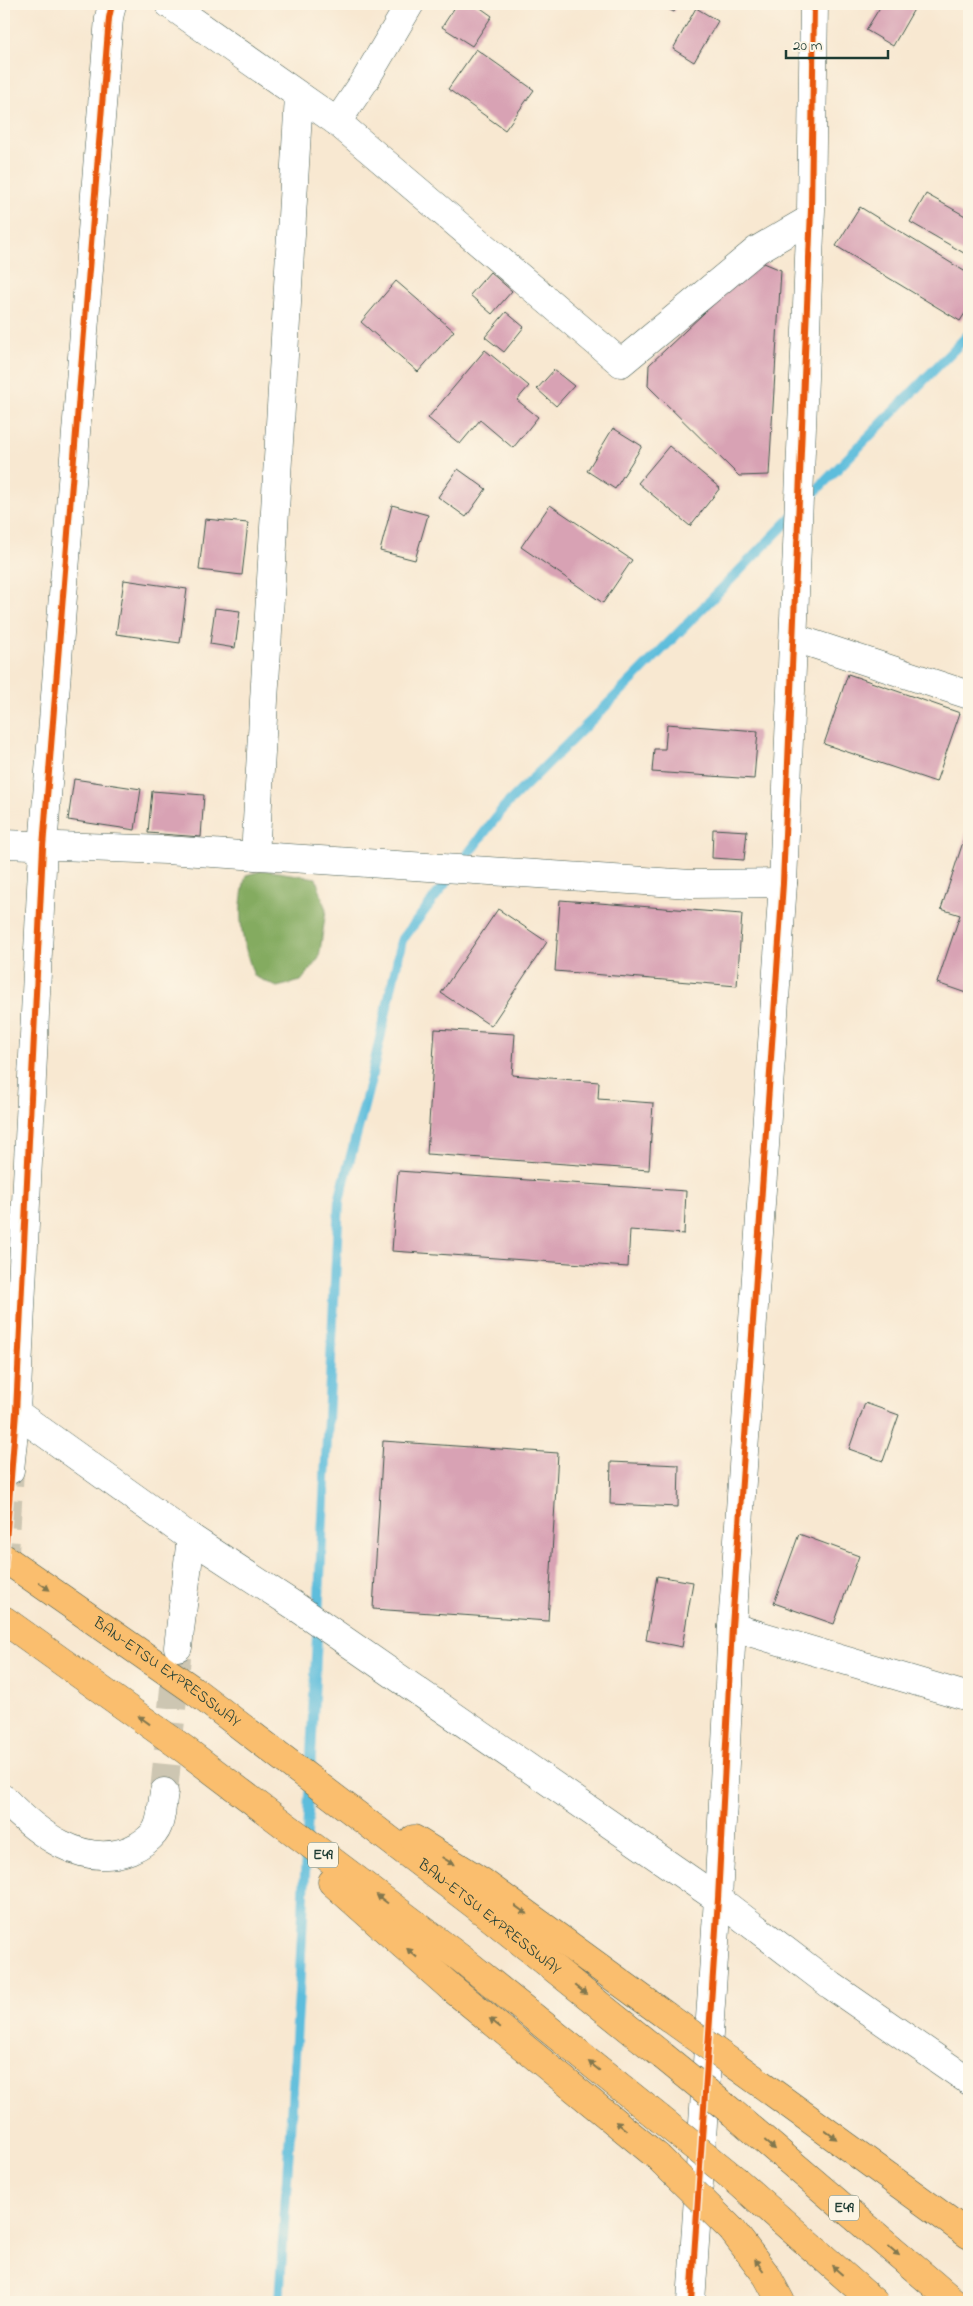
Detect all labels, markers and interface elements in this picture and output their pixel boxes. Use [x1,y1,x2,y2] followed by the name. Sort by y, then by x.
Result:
[786,28,888,60] scale bar
[793,35,823,57] text: 20 m
[37,1581,51,1591] one-way arrow
[87,1611,246,1734] street label: BAN-ETSU EXPRESSWAY
[138,1715,151,1726] one-way arrow
[308,1842,338,1868] road number: E49
[412,1853,567,1982] street label: BAN-ETSU EXPRESSWAY
[442,1856,455,1865] one-way arrow
[375,1894,389,1904] one-way arrow
[514,1905,528,1915] one-way arrow
[407,1947,419,1959] one-way arrow
[574,1985,587,1996] one-way arrow
[488,2018,501,2029] one-way arrow
[588,2060,601,2071] one-way arrow
[614,2121,627,2132] one-way arrow
[824,2129,837,2140] one-way arrow
[764,2139,776,2151] one-way arrow
[829,2196,859,2220] road number: E49
[887,2245,900,2256] one-way arrow
[753,2259,764,2272] one-way arrow
[832,2264,844,2276] one-way arrow

